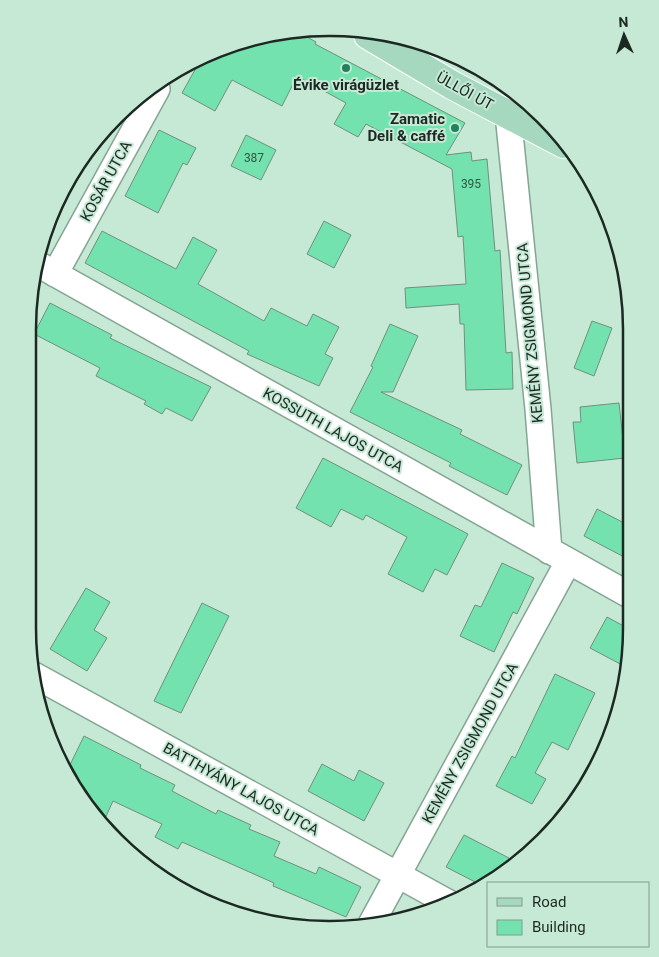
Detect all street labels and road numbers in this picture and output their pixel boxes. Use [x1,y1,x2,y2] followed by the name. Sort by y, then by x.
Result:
[433,68,497,114] street label: ÜLLŐI ÚT
[77,137,136,224] street label: KOSÁR UTCA
[513,242,547,424] street label: KEMÉNY ZSIGMOND UTCA
[260,384,406,476] street label: KOSSUTH LAJOS UTCA
[418,659,522,826] street label: KEMÉNY ZSIGMOND UTCA
[160,739,322,839] street label: BATTHYÁNY LAJOS UTCA

